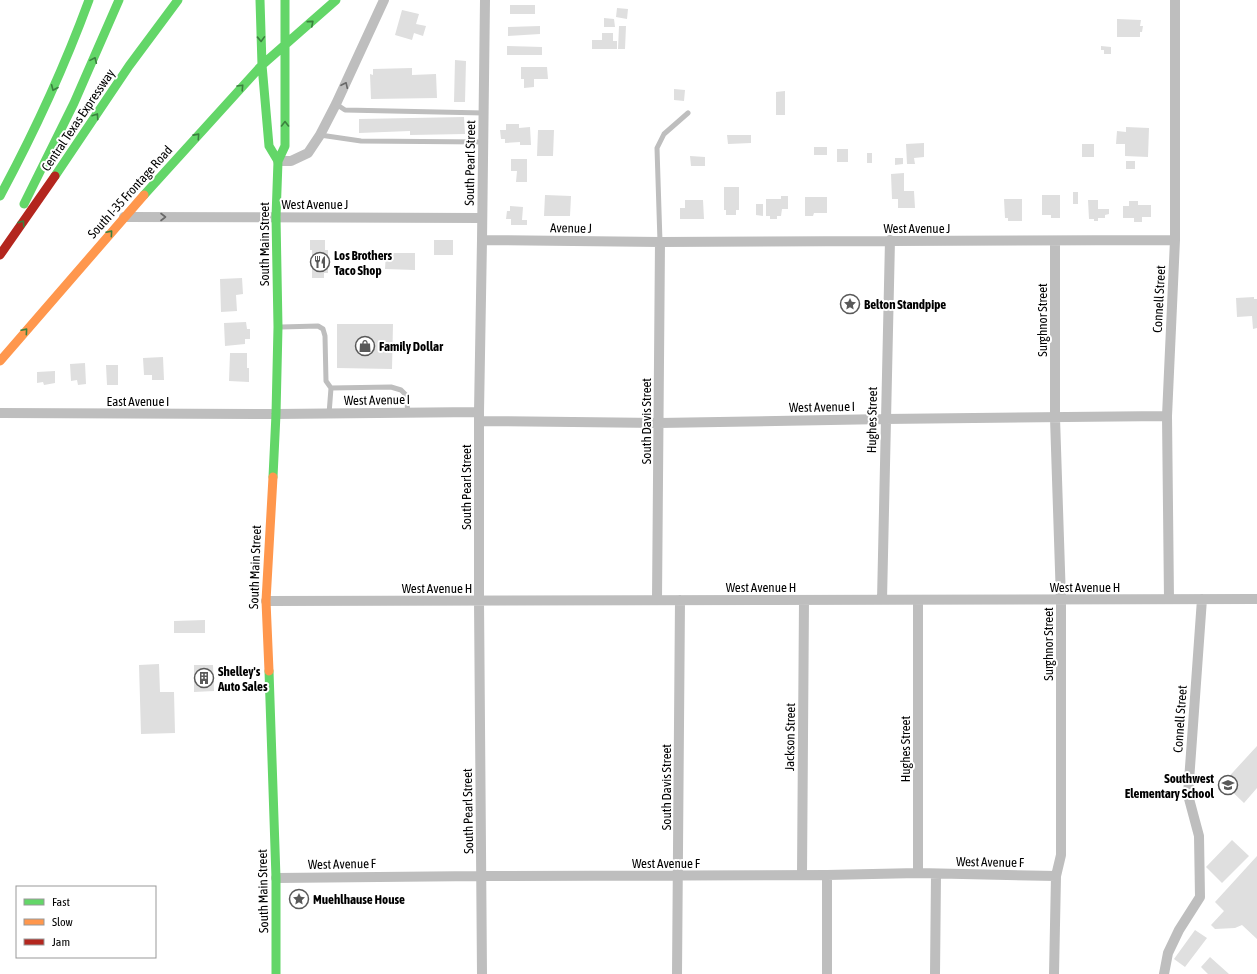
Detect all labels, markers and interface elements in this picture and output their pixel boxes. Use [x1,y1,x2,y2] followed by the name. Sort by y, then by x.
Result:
[306,20,313,27] one-way arrow
[257,36,265,42] one-way arrow
[89,57,97,65] one-way arrow
[38,66,118,174] street label: Central Texas Expressway
[340,82,348,90] one-way arrow
[51,84,59,92] one-way arrow
[237,84,244,92] one-way arrow
[91,113,99,120] one-way arrow
[462,120,478,206] street label: South Pearl Street
[281,121,289,127] one-way arrow
[192,133,200,141] one-way arrow
[85,143,175,241] street label: South I-35 Frontage Road
[282,197,348,212] street label: West Avenue J
[257,202,272,286] street label: South Main Street
[160,213,166,221] one-way arrow
[18,220,25,227] one-way arrow
[550,220,592,236] street label: Avenue J
[884,221,950,236] street label: West Avenue J
[106,230,113,237] one-way arrow
[334,248,392,278] place label: Los Brothers Taco Shop
[309,251,331,273] restaurant icon: Los Brothers Taco Shop
[1150,265,1168,333] street label: Connell Street
[1035,283,1050,357] street label: Surghnor Street
[839,293,861,315] place icon: Belton Standpipe
[864,297,946,312] place label: Belton Standpipe
[21,328,28,336] one-way arrow
[354,335,376,357] shop icon: Family Dollar
[379,339,444,354] place label: Family Dollar
[639,378,654,464] street label: South Davis Street
[864,386,880,453] street label: Hughes Street
[344,392,410,408] street label: West Avenue I
[107,394,169,409] street label: East Avenue I
[789,399,855,415] street label: West Avenue I
[459,444,474,530] street label: South Pearl Street
[246,524,264,609] street label: South Main Street
[726,580,796,595] street label: West Avenue H
[1050,580,1120,595] street label: West Avenue H
[402,581,472,596] street label: West Avenue H
[1041,607,1056,681] street label: Surghnor Street
[217,664,268,694] place label: Shelley's Auto Sales
[193,667,215,689] building icon: Shelley's Auto Sales
[1170,684,1190,753] street label: Connell Street
[782,703,798,771] street label: Jackson Street
[898,715,913,782] street label: Hughes Street
[659,744,674,830] street label: South Davis Street
[460,768,476,854] street label: South Pearl Street
[1125,771,1215,801] place label: Southwest Elementary School
[1217,774,1239,796] school or university icon: Southwest Elementary School
[255,849,271,933] street label: South Main Street
[956,854,1025,870] street label: West Avenue F
[308,856,377,872] street label: West Avenue F
[632,856,701,871] street label: West Avenue F
[16,886,156,958] legend
[288,888,310,910] place icon: Muehlhause House
[313,892,405,907] place label: Muehlhause House
[52,895,70,909] text: Fast
[52,915,73,929] text: Slow
[52,935,70,949] text: Jam

